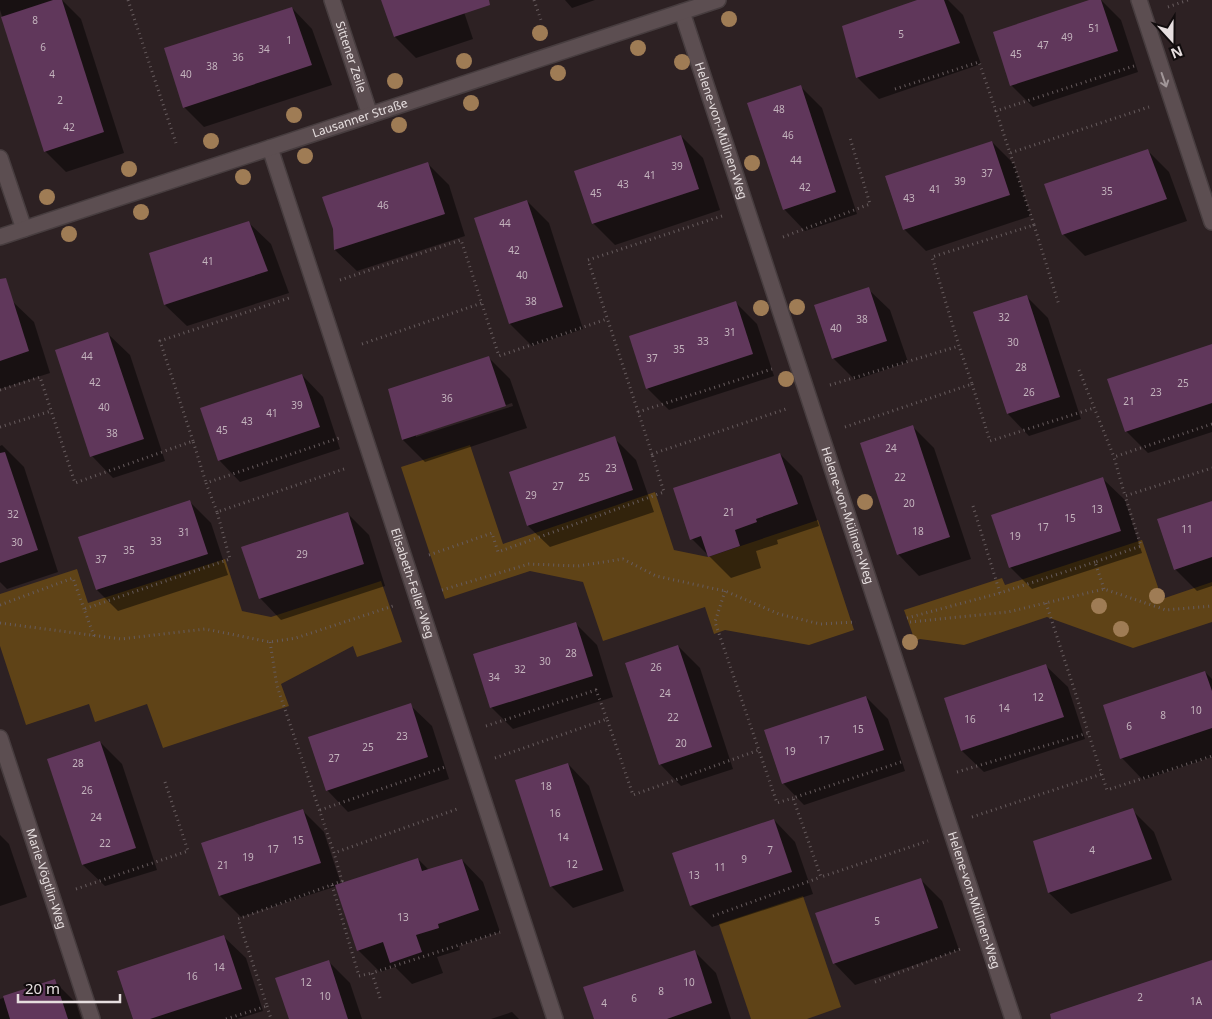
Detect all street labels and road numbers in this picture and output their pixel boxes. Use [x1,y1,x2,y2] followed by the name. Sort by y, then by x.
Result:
[332,19,371,95] street label: Sittener Zeile
[691,60,752,201] street label: Helene-von-Mülinen-Weg
[310,94,410,141] street label: Lausanner Straße
[818,445,878,586] street label: Helene-von-Mülinen-Weg
[387,526,439,641] street label: Elisabeth-Feller-Weg
[22,826,71,931] street label: Marie-Vögtlin-Weg
[944,829,1005,971] street label: Helene-von-Mülinen-Weg

